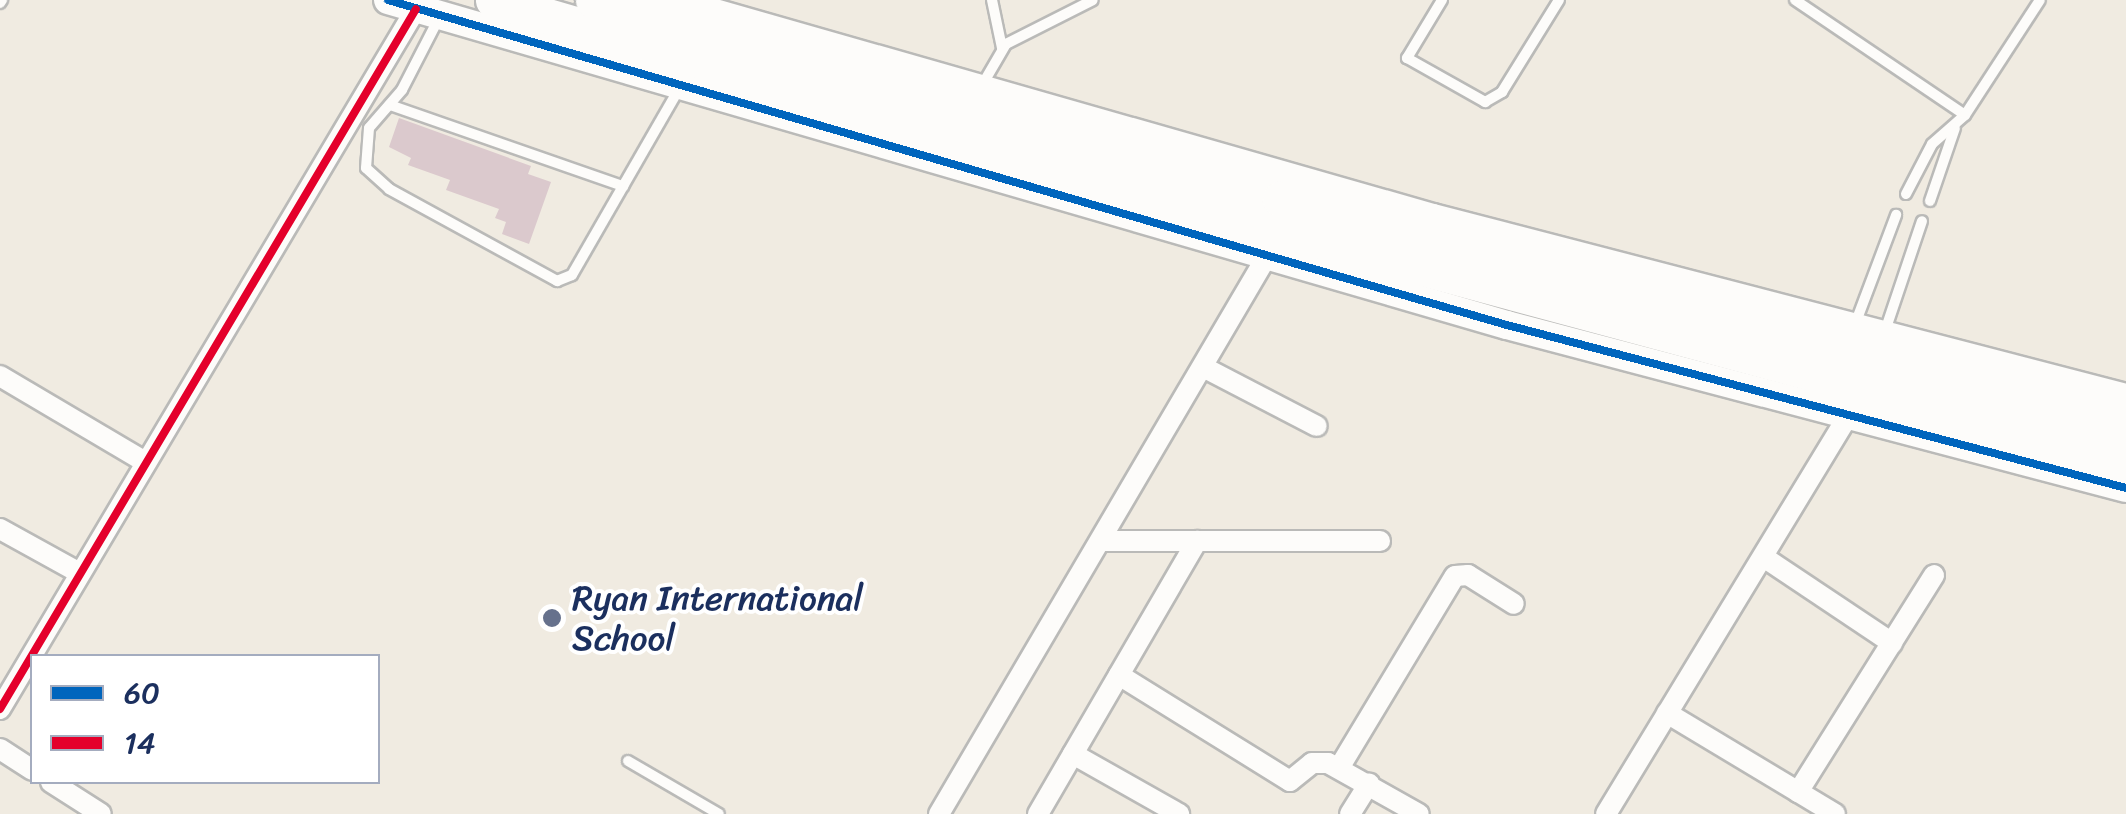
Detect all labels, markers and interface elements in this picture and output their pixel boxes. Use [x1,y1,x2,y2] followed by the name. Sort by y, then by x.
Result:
[572,577,863,659] place label: Ryan International School
[541,607,563,629] marker: Ryan International School
[30,654,380,784] legend
[124,666,160,720] text: 60
[124,716,156,770] text: 14

